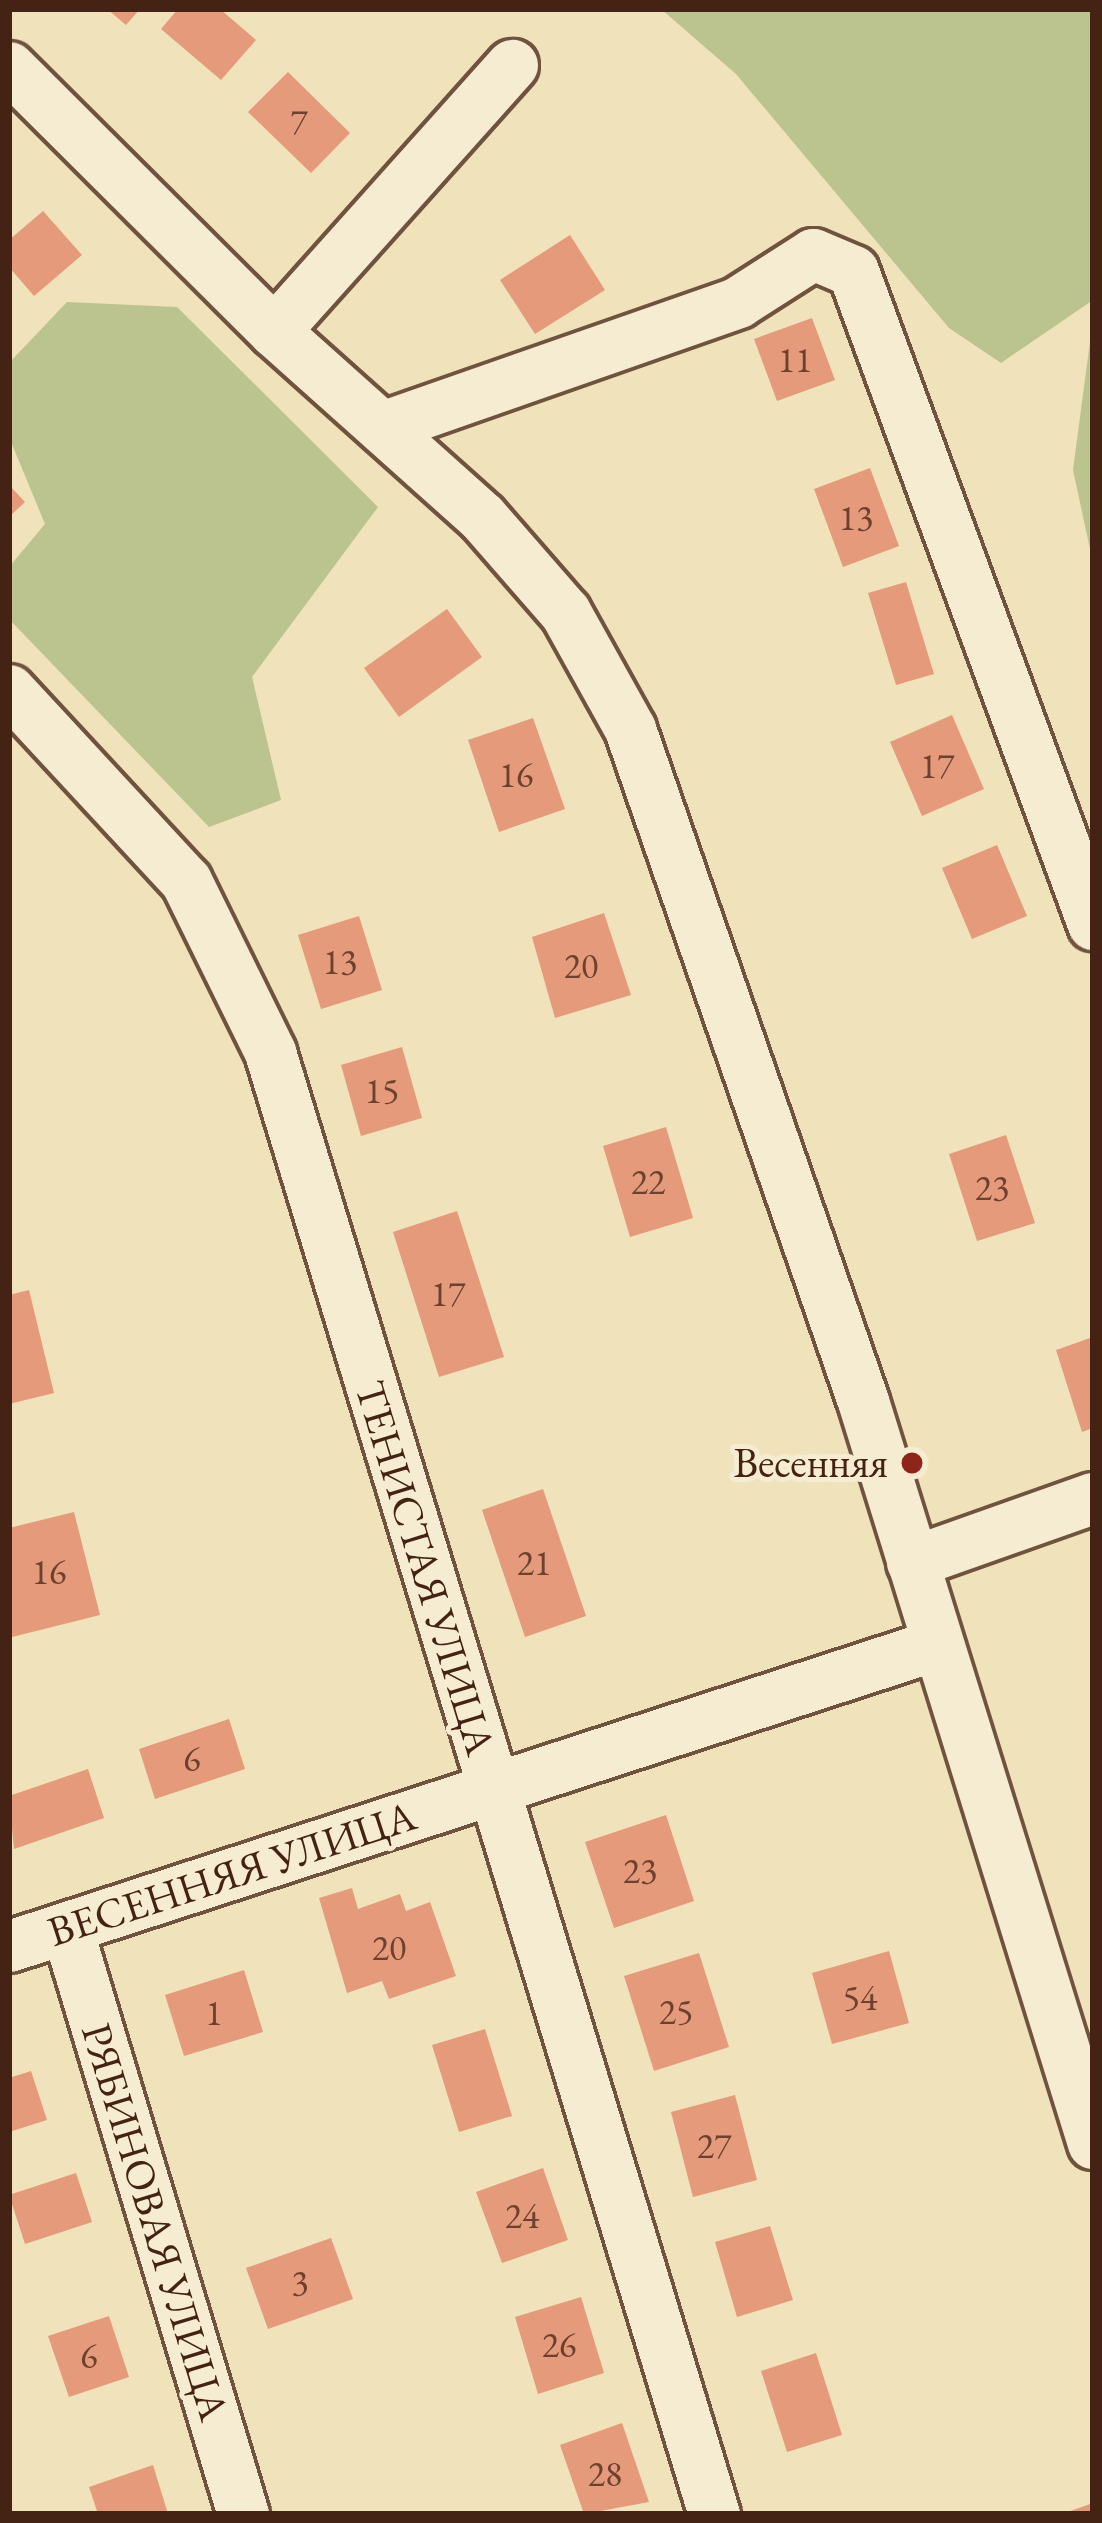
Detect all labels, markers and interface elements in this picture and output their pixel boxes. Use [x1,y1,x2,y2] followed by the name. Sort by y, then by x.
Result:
[290,100,308,144] house number: 7
[778,338,812,382] house number: 11
[839,496,873,540] house number: 13
[920,744,954,788] house number: 17
[499,753,533,797] house number: 16
[323,940,357,984] house number: 13
[564,944,598,988] house number: 20
[365,1069,399,1113] house number: 15
[631,1160,665,1204] house number: 22
[975,1166,1009,1210] house number: 23
[431,1272,465,1316] house number: 17
[344,1375,506,1761] street label: ТЕНИСТАЯ УЛИЦА
[733,1438,888,1488] place label: Весенняя
[899,1450,925,1476] marker: Весенняя
[517,1541,551,1585] house number: 21
[32,1550,66,1594] house number: 16
[183,1737,201,1781] house number: 6
[42,1791,422,1957] street label: ВЕСЕННЯЯ УЛИЦА
[623,1849,657,1893] house number: 23
[372,1926,406,1970] house number: 20
[843,1976,877,2020] house number: 54
[659,1990,693,2034] house number: 25
[205,1991,223,2035] house number: 1
[71,2017,239,2427] street label: РЯБИНОВАЯ УЛИЦА
[697,2124,731,2168] house number: 27
[505,2194,539,2238] house number: 24
[291,2261,309,2305] house number: 3
[542,2323,576,2367] house number: 26
[80,2334,98,2378] house number: 6
[588,2452,622,2496] house number: 28

